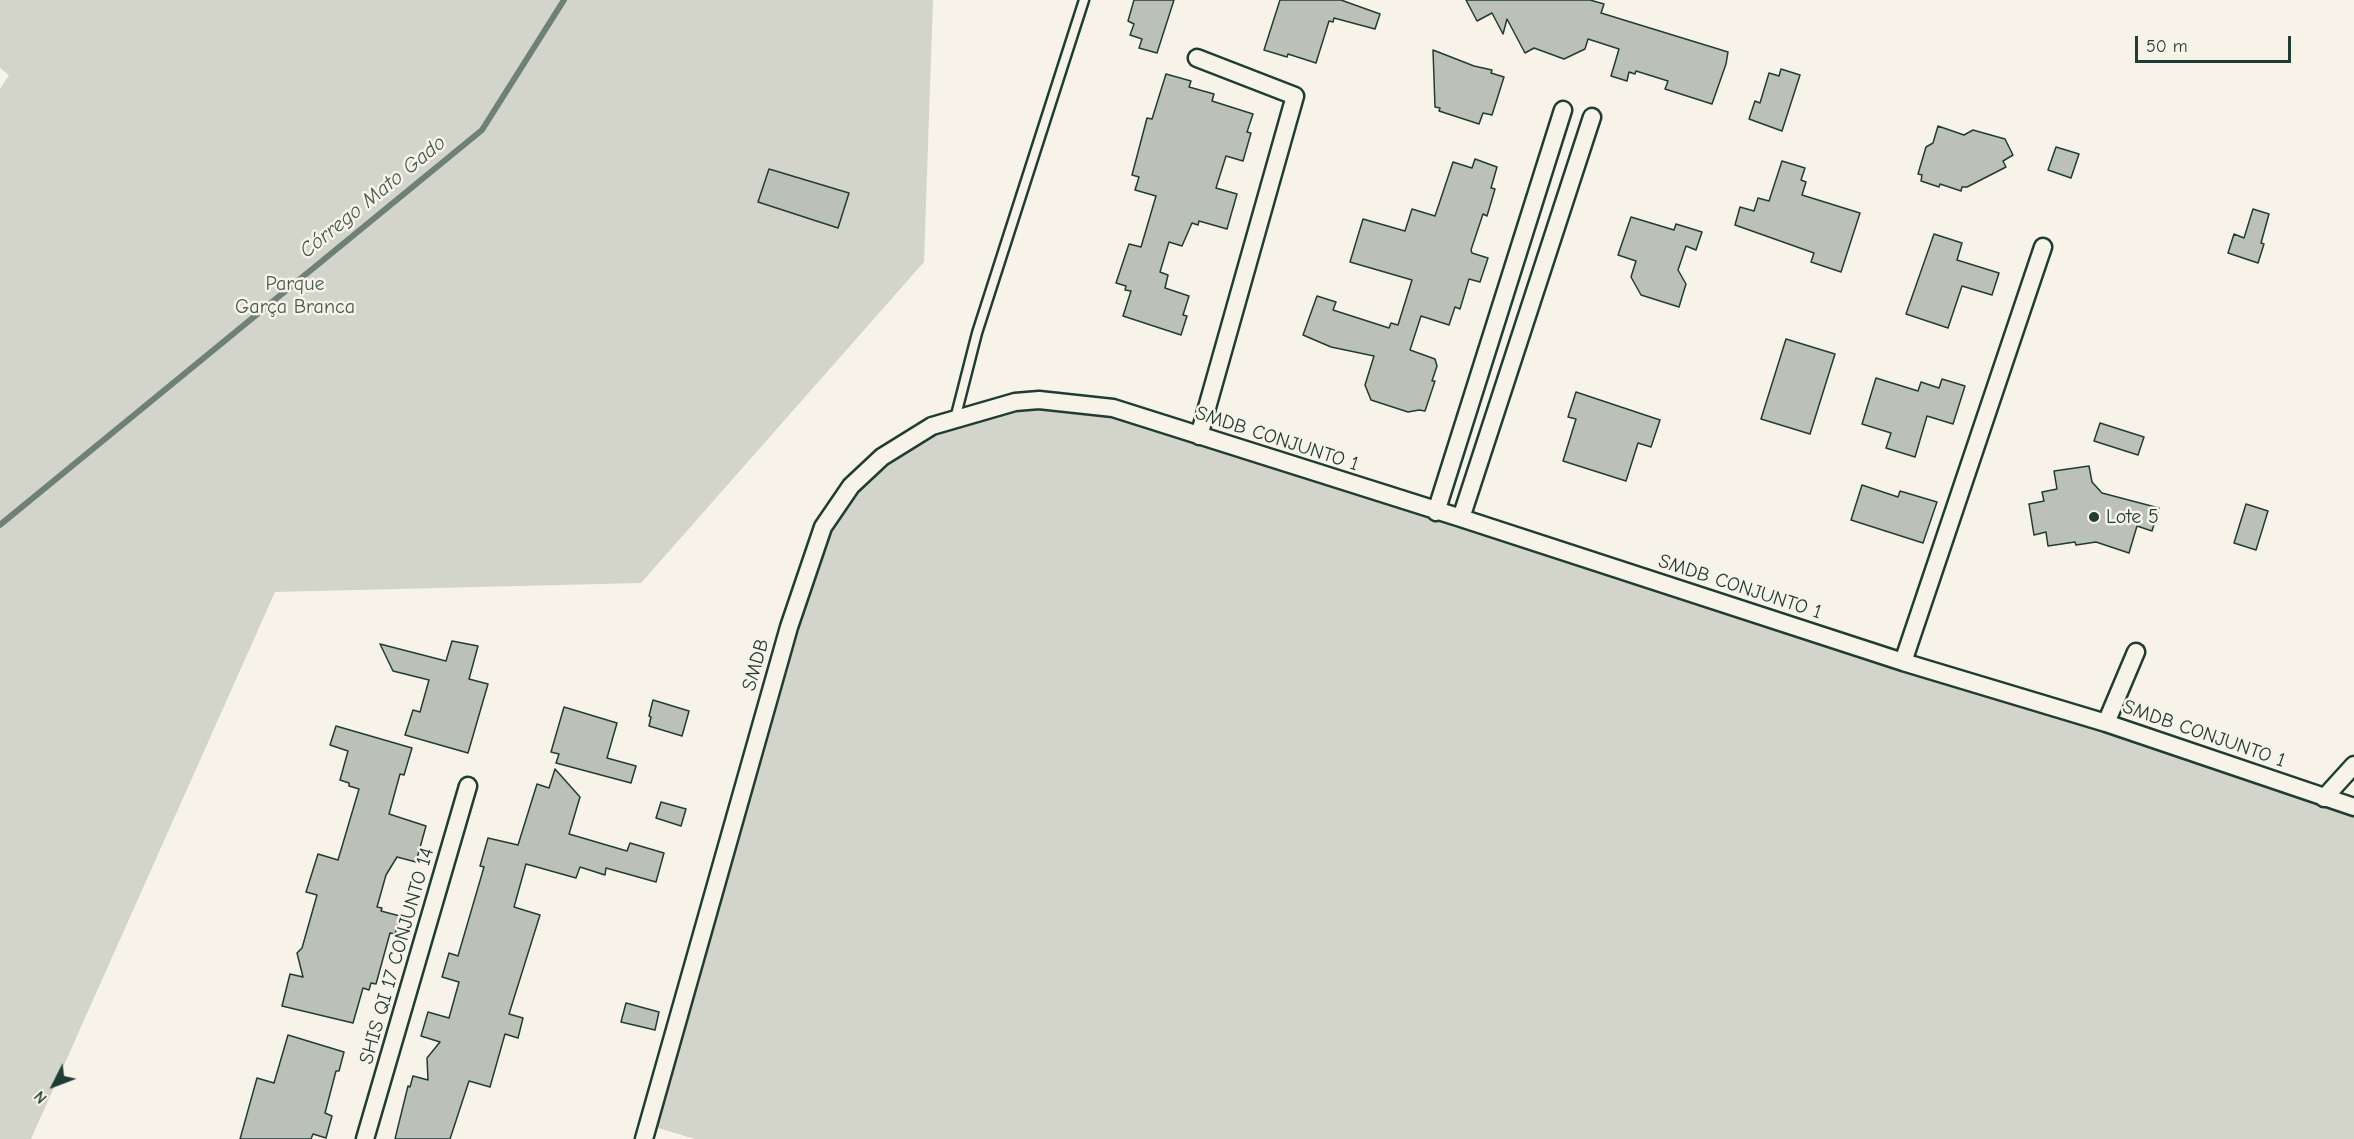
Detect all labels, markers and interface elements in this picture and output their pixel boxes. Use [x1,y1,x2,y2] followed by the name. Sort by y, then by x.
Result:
[2138,24,2294,62] scale bar
[2146,36,2188,57] text: 50 m
[295,130,451,264] water label: Córrego Mato Gado
[235,272,355,319] park label: Parque Garça Branca
[1192,401,1362,477] street label: SMDB CONJUNTO 1
[2106,505,2159,529] place label: Lote 5
[2087,510,2101,524] marker: Lote 5
[1655,549,1825,625] street label: SMDB CONJUNTO 1
[737,636,775,694] street label: SMDB
[2119,695,2289,773] street label: SMDB CONJUNTO 1
[355,845,439,1067] street label: SHIS QI 17 CONJUNTO 14
[24,1055,84,1115] north arrow
[30,1087,51,1107] text: N

